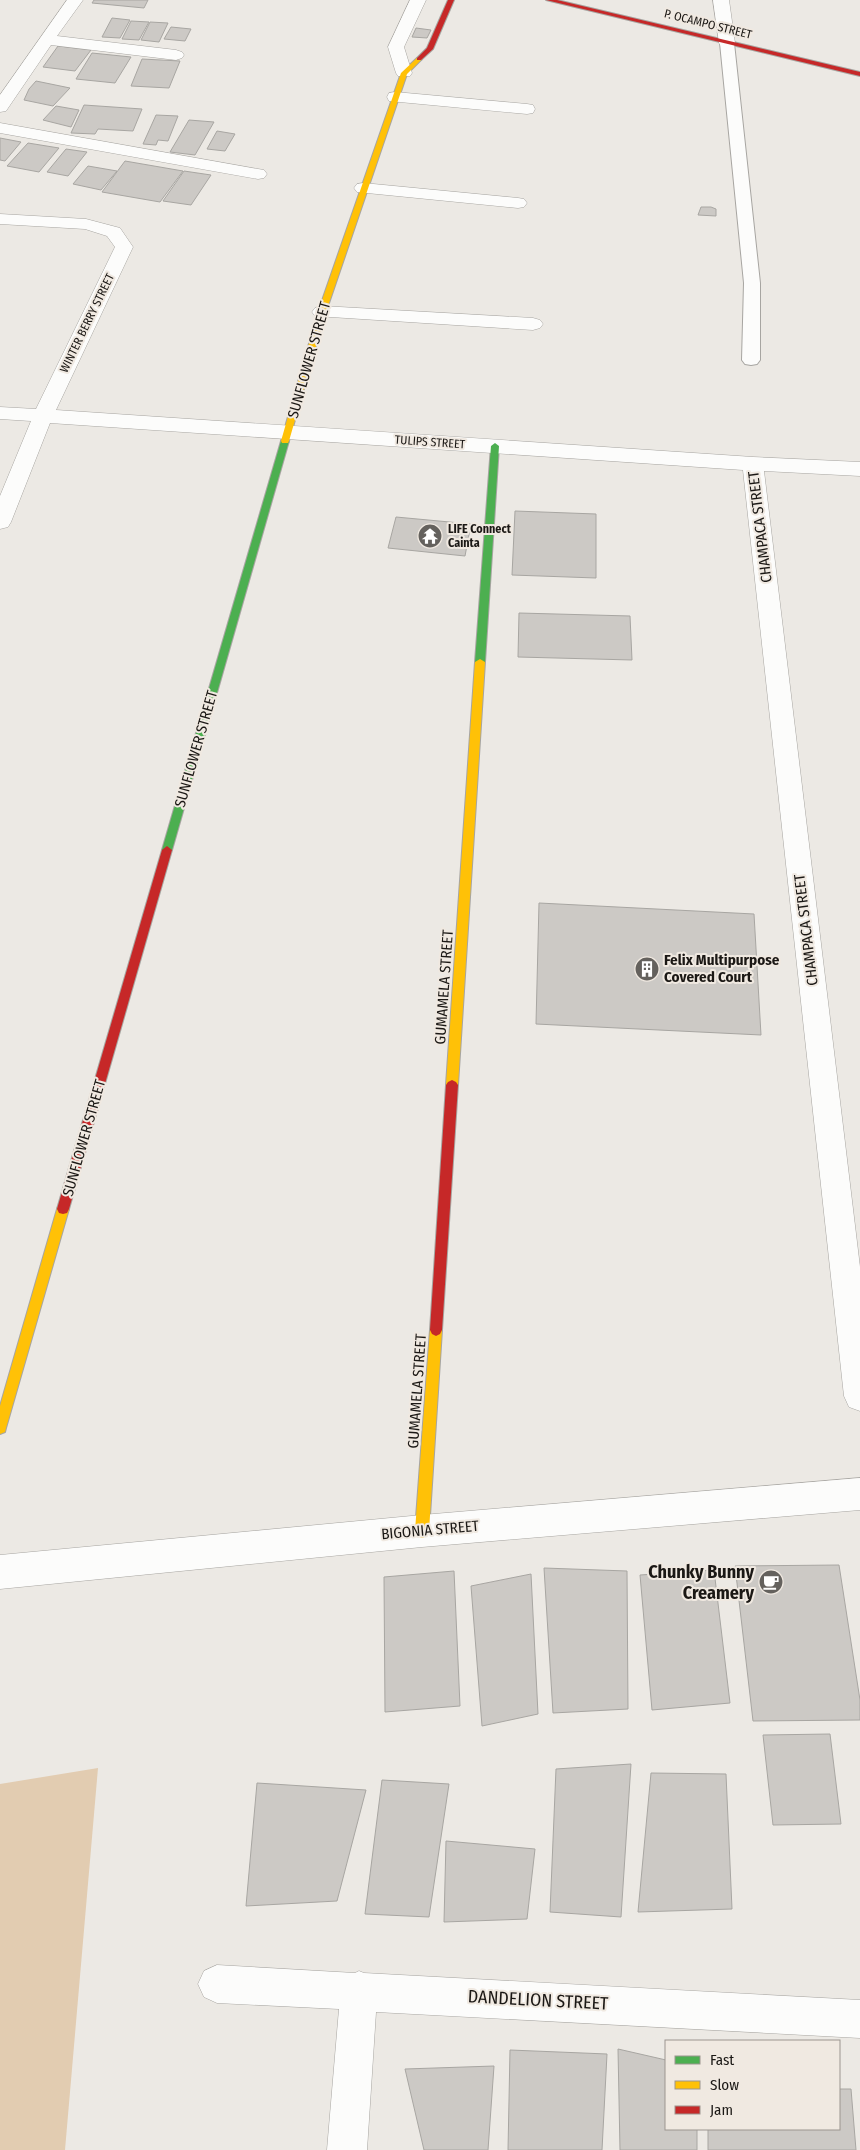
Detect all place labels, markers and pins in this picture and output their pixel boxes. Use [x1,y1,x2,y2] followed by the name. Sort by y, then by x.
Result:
[448,522,512,550] place label: LIFE Connect Cainta
[417,523,443,549] temple icon: LIFE Connect Cainta
[664,951,780,986] place label: Felix Multipurpose Covered Court
[634,956,660,982] building icon: Felix Multipurpose Covered Court
[648,1561,754,1604] place label: Chunky Bunny Creamery
[758,1569,784,1595] cafe icon: Chunky Bunny Creamery

